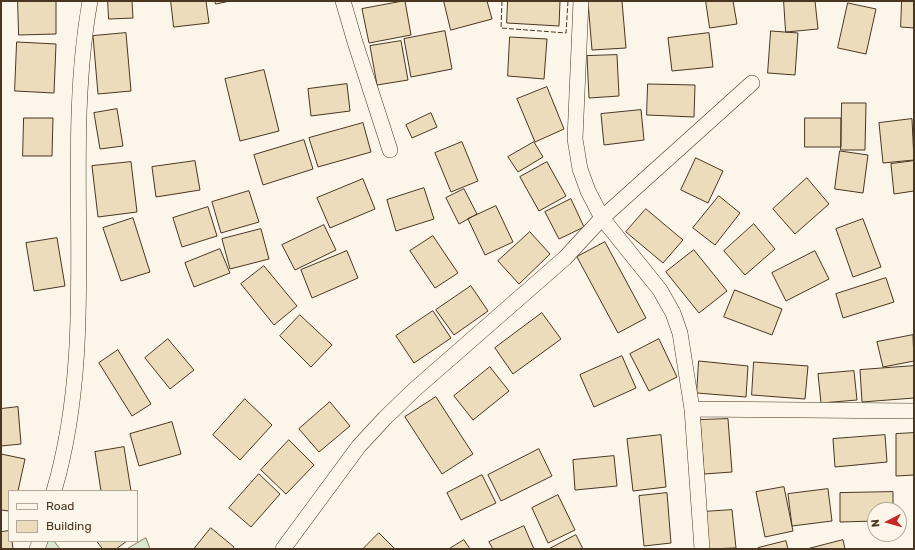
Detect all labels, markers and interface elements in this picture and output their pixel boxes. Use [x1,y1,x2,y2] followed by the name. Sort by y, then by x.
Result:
[8,490,138,542] legend
[46,499,74,513] text: Road
[867,502,907,542] north arrow
[46,519,92,533] text: Building
[869,519,882,528] text: N

